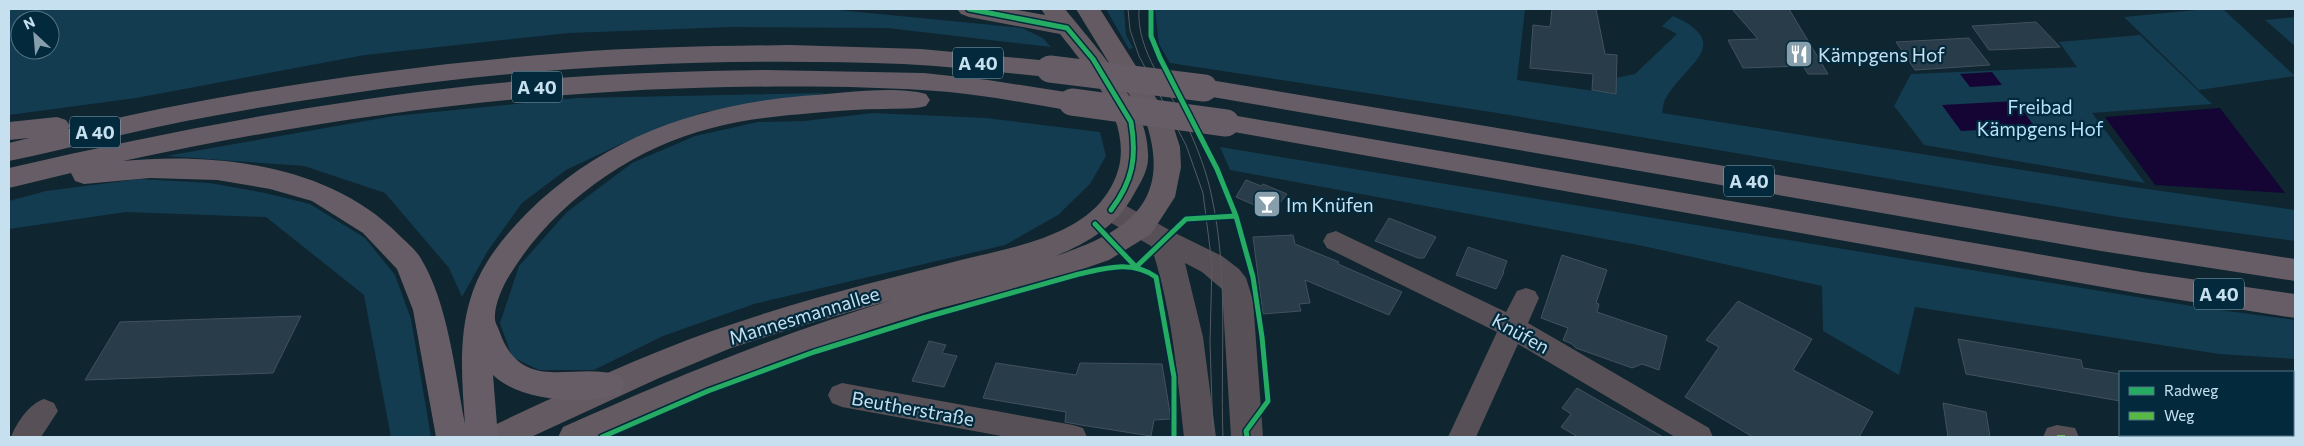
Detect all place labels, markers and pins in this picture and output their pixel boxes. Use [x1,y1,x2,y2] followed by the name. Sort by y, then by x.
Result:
[1784,39,1814,69] restaurant icon: Kämpgens Hof
[1818,43,1945,66] place label: Kämpgens Hof
[1252,189,1282,219] bar icon: Im Knüfen
[1286,193,1374,216] place label: Im Knüfen

